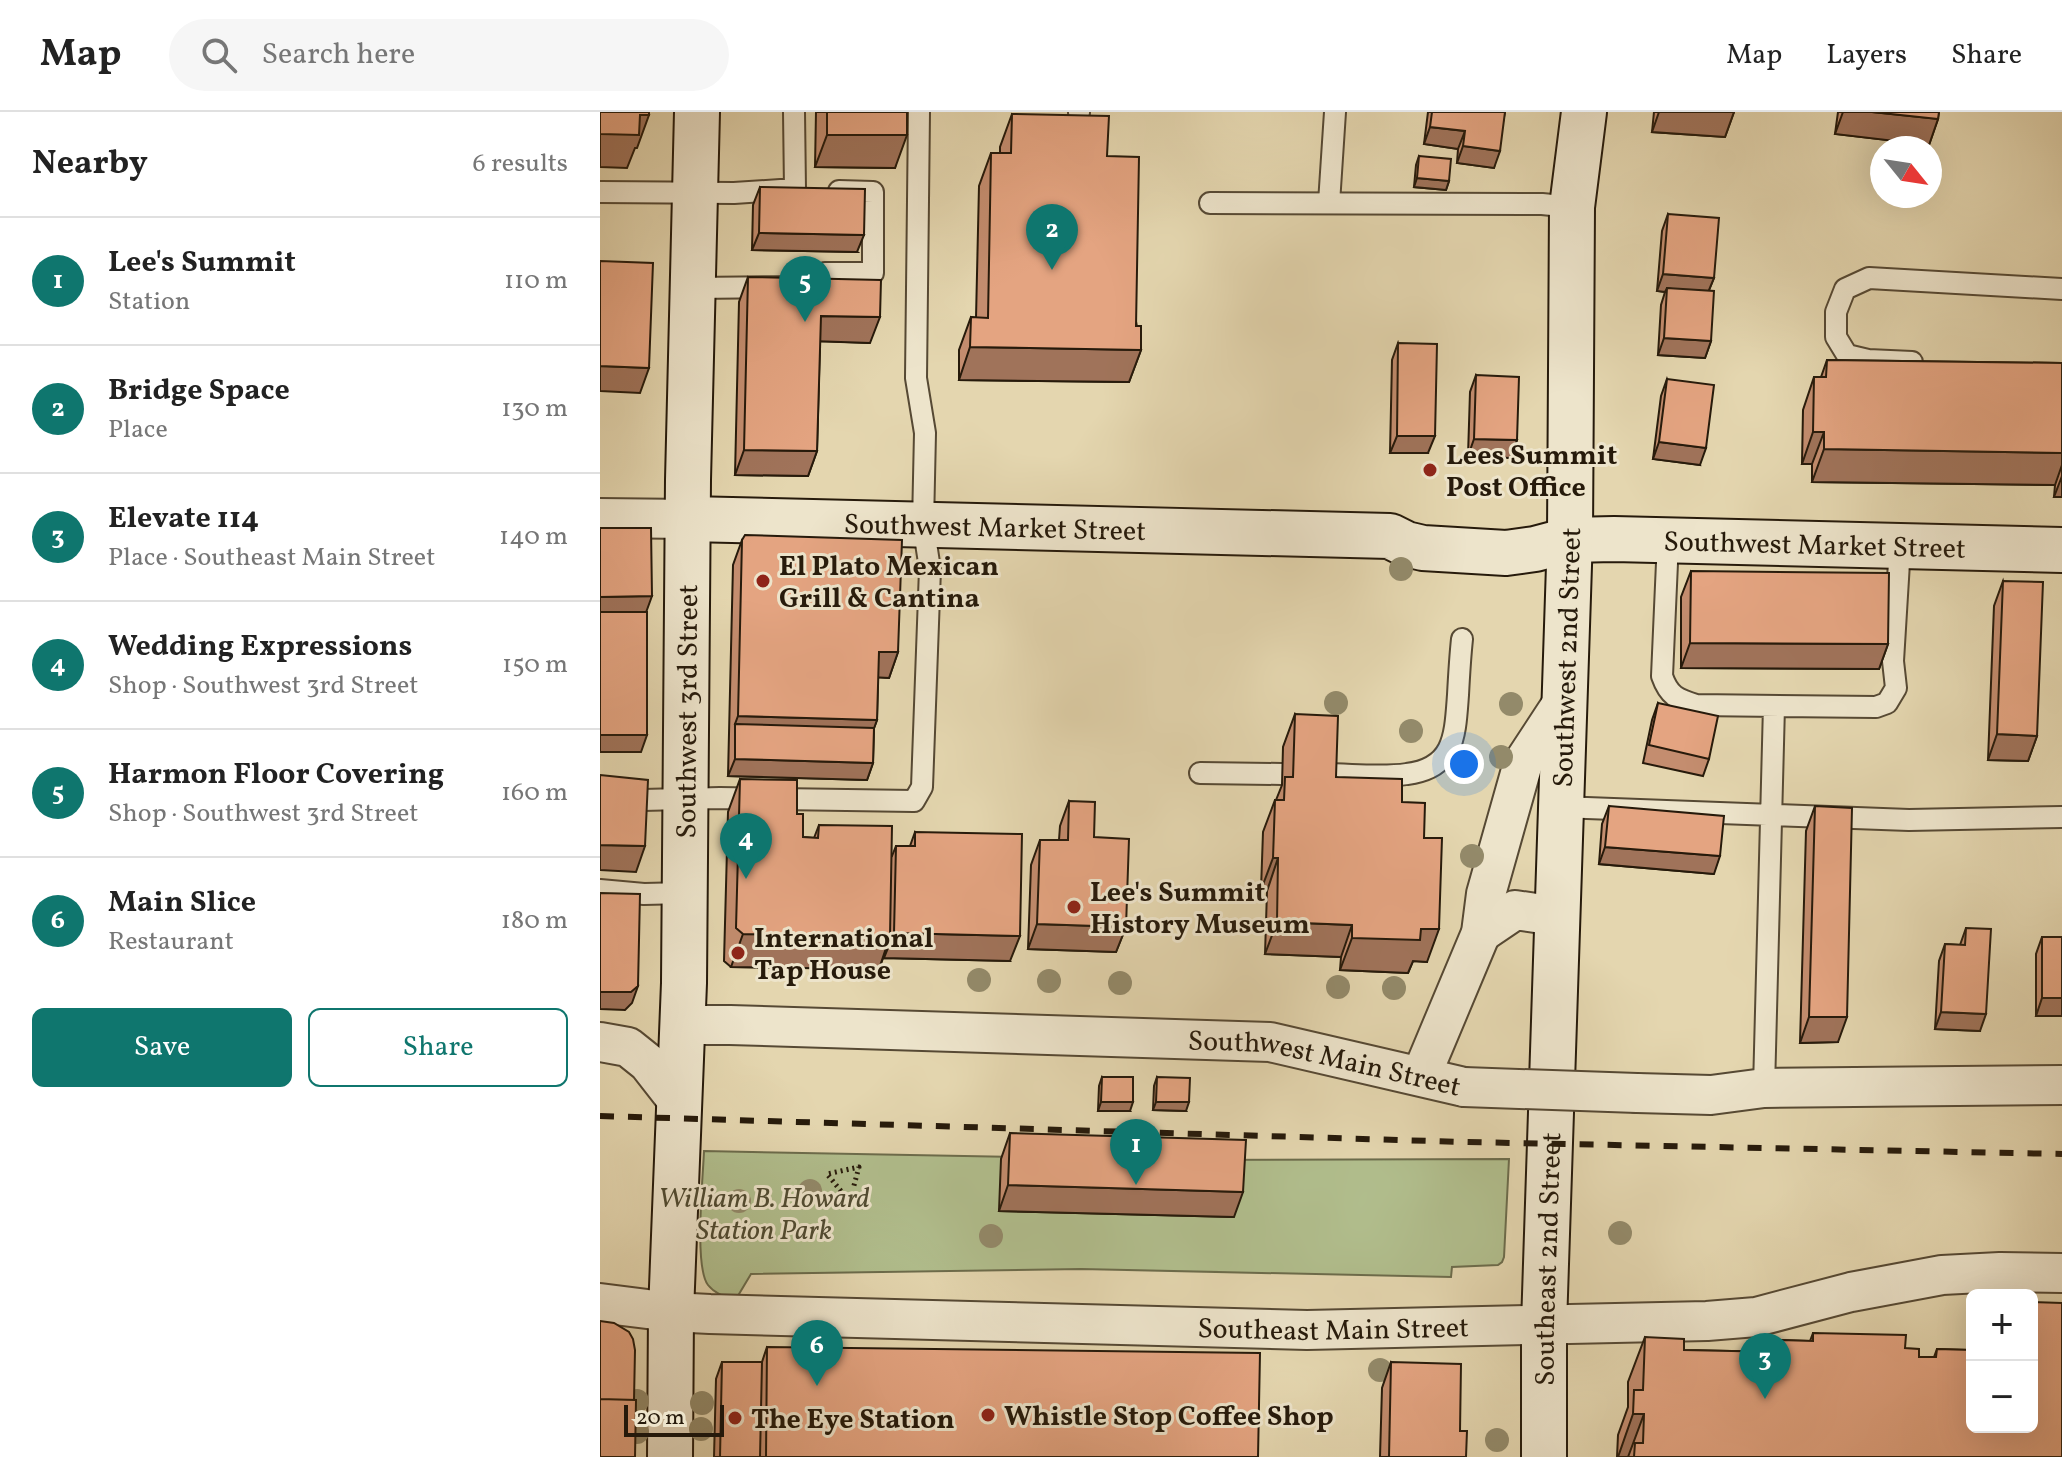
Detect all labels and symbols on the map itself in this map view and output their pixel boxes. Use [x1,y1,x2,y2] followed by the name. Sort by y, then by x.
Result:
[1870,136,1942,208] north arrow
[1026,204,1078,270] pin: 2
[779,256,831,322] pin: 5
[1446,437,1617,508] place label: Lees Summit Post Office
[1421,461,1439,479] marker: Lees Summit Post Office
[843,506,1146,552] street label: Southwest Market Street
[1663,523,1966,570] street label: Southwest Market Street
[1545,527,1592,788] street label: Southwest 2nd Street
[779,548,999,619] place label: El Plato Mexican Grill & Cantina
[754,572,772,590] marker: El Plato Mexican Grill & Cantina
[668,584,709,839] street label: Southwest 3rd Street
[1444,744,1484,784] your location
[720,813,772,879] pin: 4
[1090,874,1310,945] place label: Lee's Summit History Museum
[1065,898,1083,916] marker: Lee's Summit History Museum
[754,920,933,991] place label: International Tap House
[729,944,747,962] marker: International Tap House
[1187,1022,1464,1108] street label: Southwest Main Street
[1110,1119,1162,1185] pin: 1
[1527,1132,1572,1386] street label: Southeast 2nd Street
[658,1180,870,1251] park label: William B. Howard Station Park
[1197,1309,1469,1352] street label: Southeast Main Street
[791,1320,843,1386] pin: 6
[1739,1333,1791,1399] pin: 3
[1004,1398,1334,1437] place label: Whistle Stop Coffee Shop
[624,1401,724,1437] scale bar
[751,1401,955,1440] place label: The Eye Station
[979,1406,997,1424] marker: Whistle Stop Coffee Shop
[726,1409,744,1427] marker: The Eye Station

